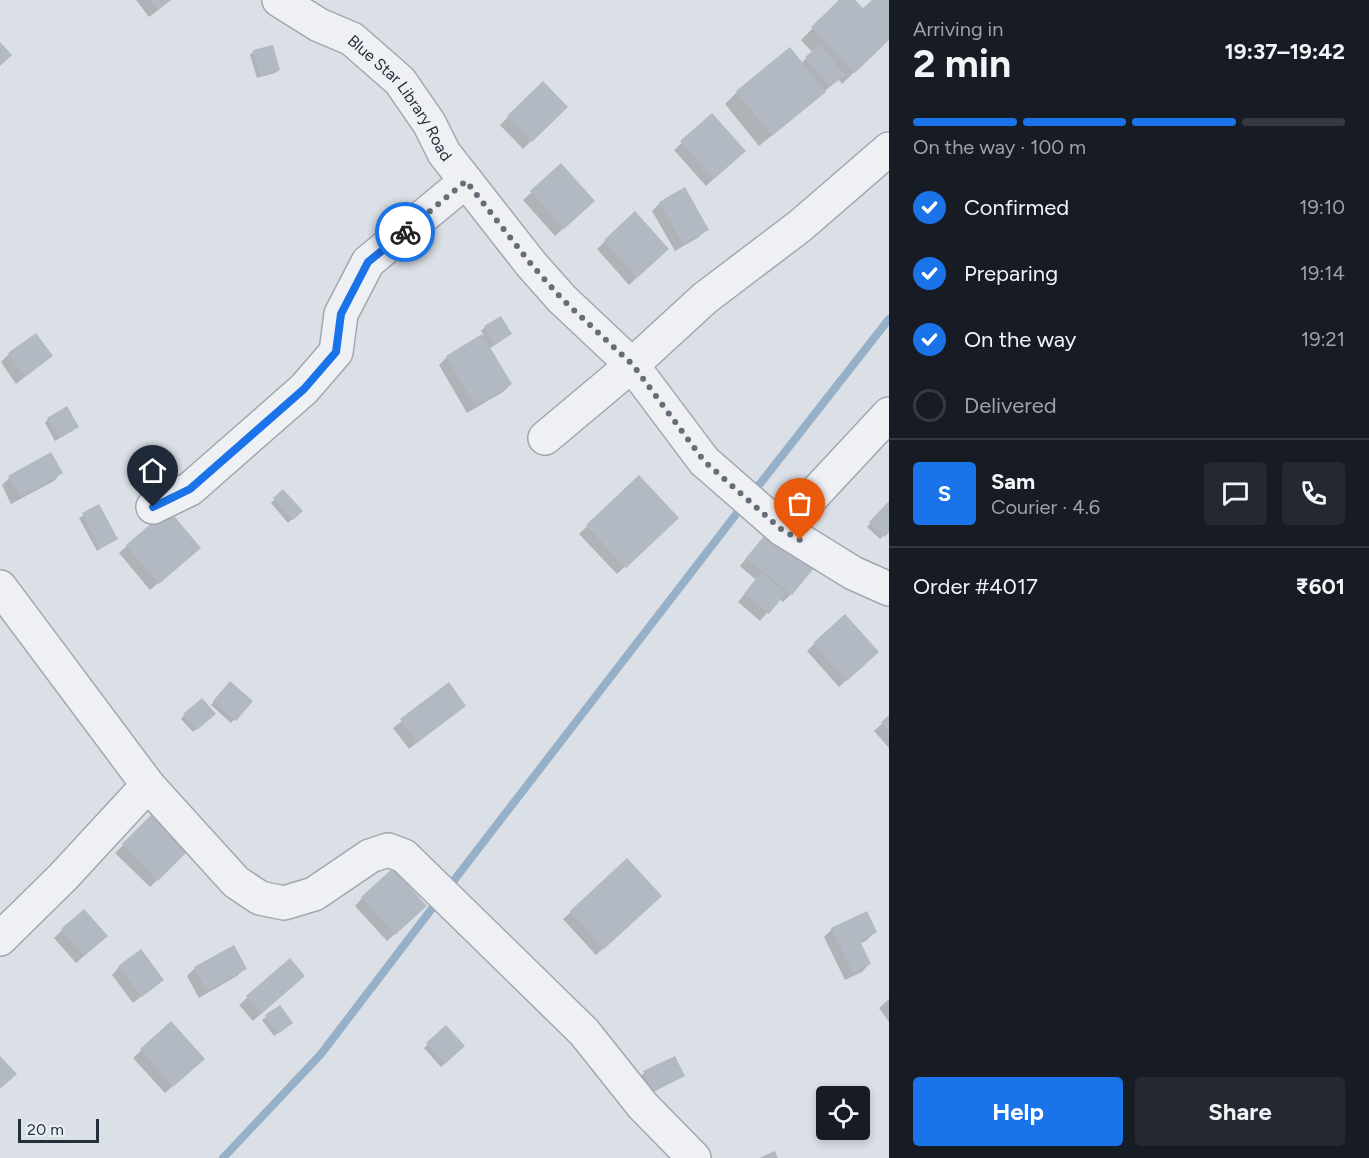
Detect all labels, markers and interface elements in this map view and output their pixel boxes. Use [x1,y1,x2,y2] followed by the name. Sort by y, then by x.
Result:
[913,17,1003,41] text: Arriving in
[344,31,456,165] street label: Blue Star Library Road
[1224,38,1345,65] text: 19:37–19:42
[913,40,1011,87] text: 2 min
[913,135,1086,159] text: On the way · 100 m
[913,191,946,224] icon: check
[964,194,1069,221] text: Confirmed
[1299,195,1345,219] text: 19:10
[375,202,435,262] courier
[389,216,422,249] icon: bike
[913,257,946,290] icon: check
[964,260,1058,287] text: Preparing
[1300,261,1345,285] text: 19:14
[913,323,946,356] icon: check
[964,326,1076,353] text: On the way
[1301,327,1345,351] text: 19:21
[964,392,1057,419] text: Delivered
[127,445,178,507] pin
[136,454,169,487] icon: home
[1204,462,1267,525] button: chat
[1282,462,1345,525] button: phone
[991,468,1035,495] text: Sam
[774,478,825,540] pin
[938,480,951,507] text: S
[783,487,816,520] icon: bag
[991,495,1100,519] text: Courier · 4.6
[913,573,1038,600] text: Order #4017
[1295,573,1345,600] text: ₹601
[913,1077,1123,1146] button: Help
[1135,1077,1345,1146] button: Share
[816,1086,870,1140] map controls
[816,1086,870,1140] button: locate
[18,1116,99,1144] scale bar
[27,1120,64,1139] text: 20 m

